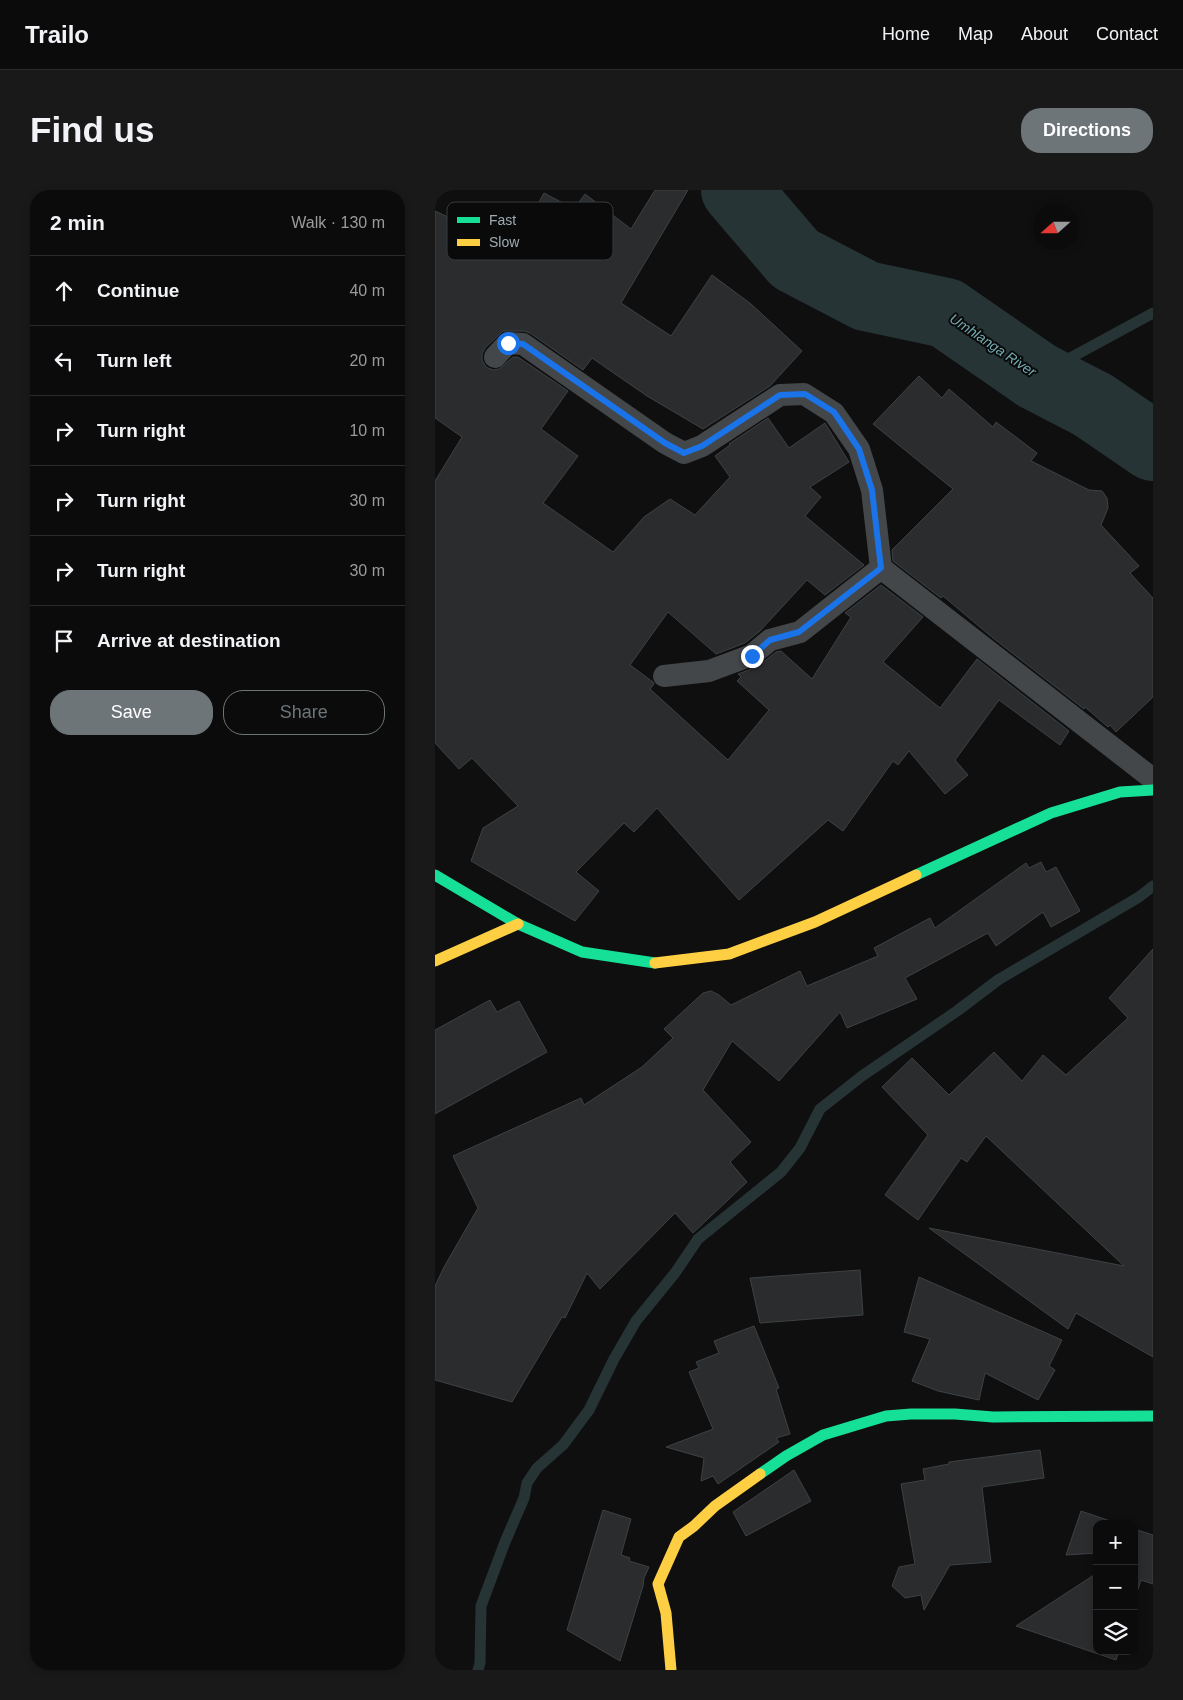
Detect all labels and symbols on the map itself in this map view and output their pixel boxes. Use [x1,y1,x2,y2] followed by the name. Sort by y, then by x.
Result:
[447,202,613,260] legend
[1033,205,1078,250] north arrow
[489,212,516,228] text: Fast
[489,234,520,250] text: Slow
[947,310,1040,380] water label: Umhlanga River
[497,332,520,355] route start
[741,645,764,668] route end

